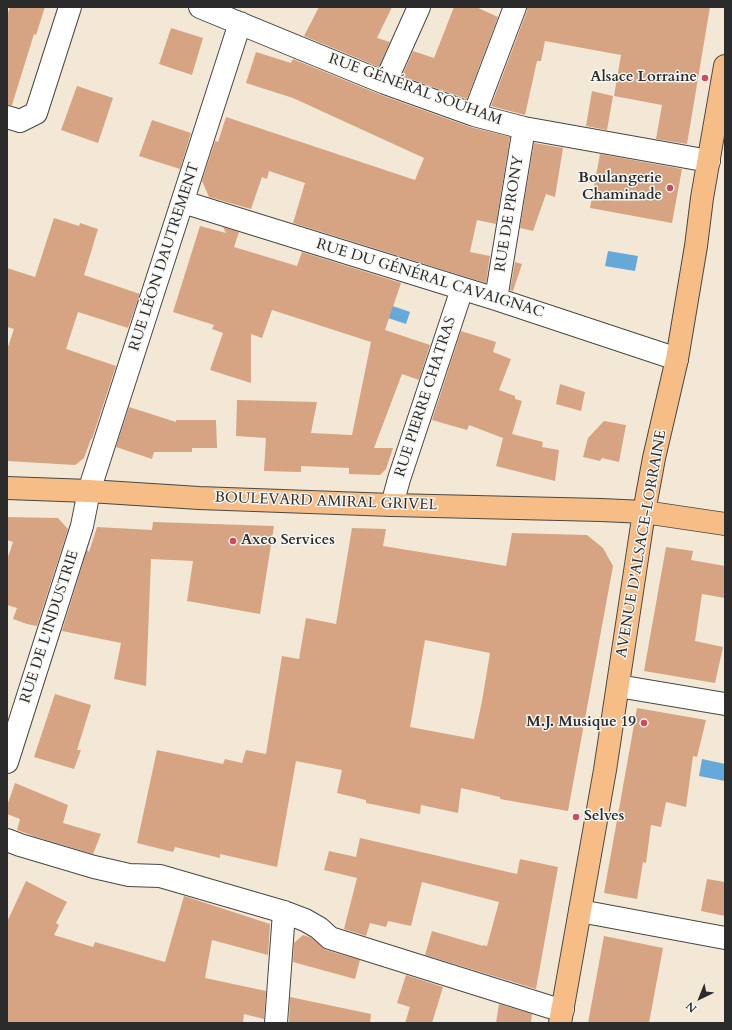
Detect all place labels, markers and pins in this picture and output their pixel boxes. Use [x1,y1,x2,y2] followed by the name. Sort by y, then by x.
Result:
[590,69,697,87] place label: Alsace Lorraine
[700,73,710,83] marker: Alsace Lorraine
[578,170,662,205] place label: Boulangerie Chaminade
[665,183,675,193] marker: Boulangerie Chaminade
[241,532,335,550] place label: Axeo Services
[228,536,238,546] marker: Axeo Services
[526,714,636,732] place label: M.J. Musique 19
[639,718,649,728] marker: M.J. Musique 19
[584,808,624,826] place label: Selves
[571,812,581,822] marker: Selves

